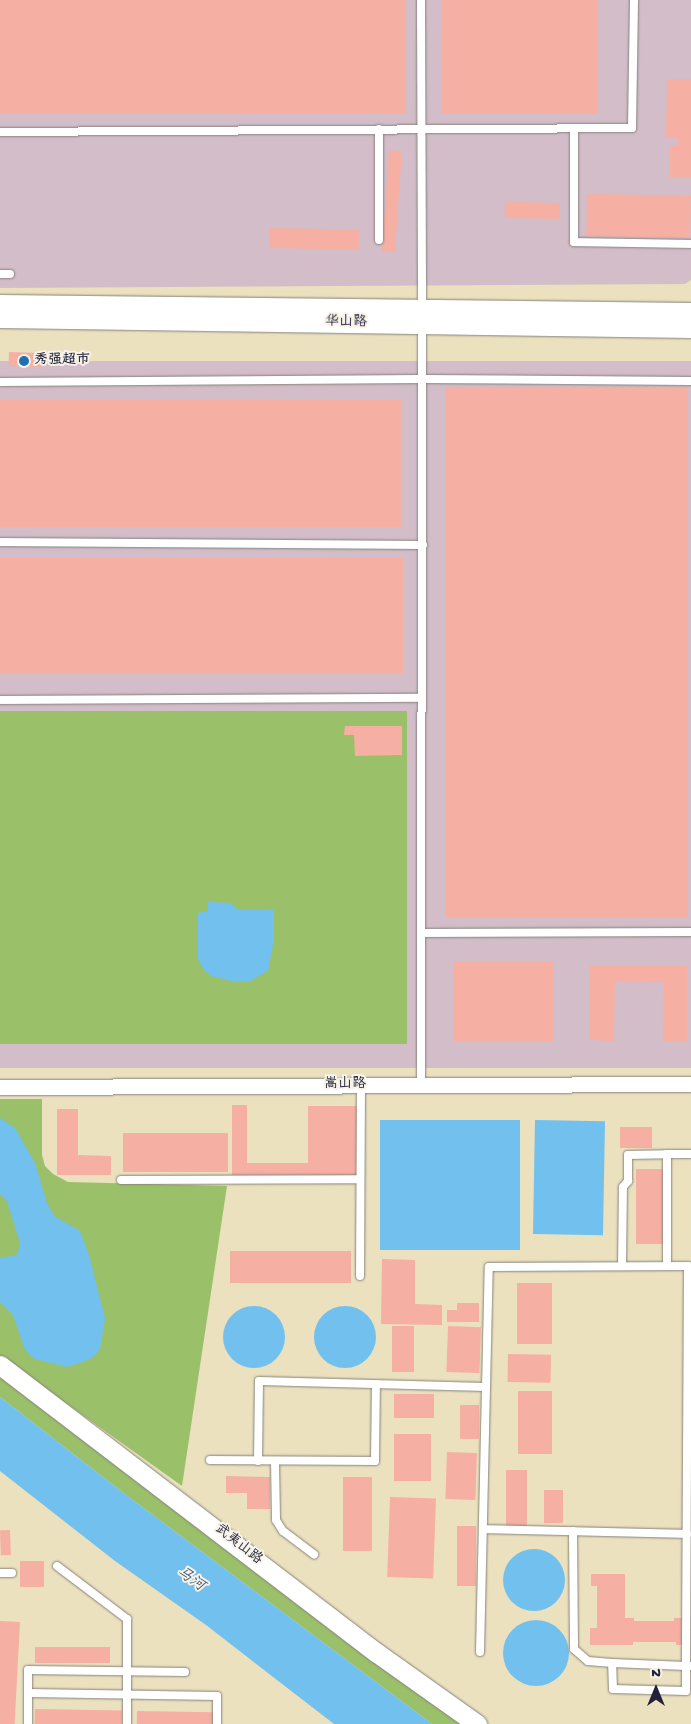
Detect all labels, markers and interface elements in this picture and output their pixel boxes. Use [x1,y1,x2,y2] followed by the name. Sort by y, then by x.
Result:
[325,314,367,332] street label: 华山路
[34,353,90,369] place label: 秀强超市
[18,355,30,367] marker: 秀强超市
[324,1077,366,1093] street label: 嵩山路
[211,1521,265,1569] street label: 武夷山路
[173,1564,207,1596] water label: 马河
[631,1664,681,1714] north arrow
[651,1665,661,1682] text: N

